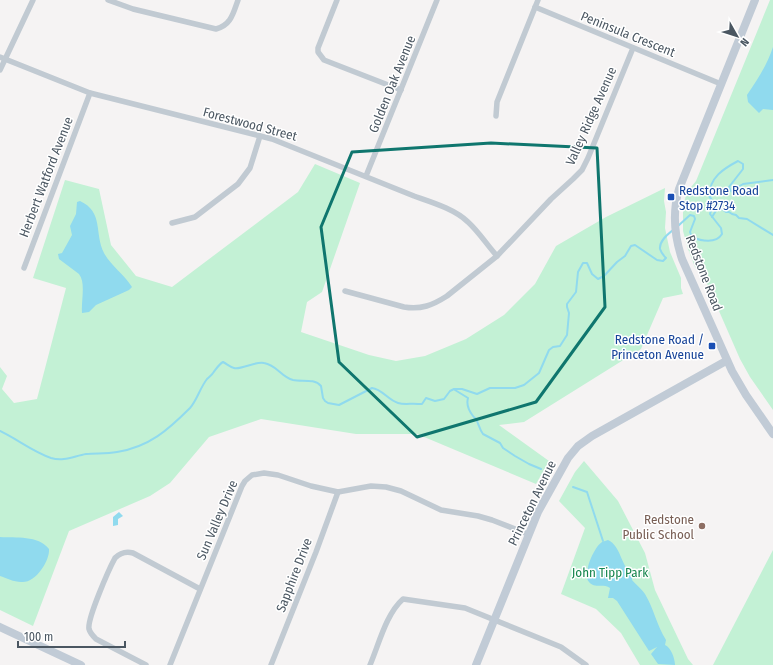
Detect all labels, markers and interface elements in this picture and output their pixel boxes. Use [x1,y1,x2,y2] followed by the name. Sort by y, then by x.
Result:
[579,8,678,60] street label: Peninsula Crescent
[717,16,757,56] north arrow
[366,33,418,135] street label: Golden Oak Avenue
[737,35,752,49] text: N
[563,64,619,168] street label: Valley Ridge Avenue
[201,104,299,144] street label: Forestwood Street
[16,115,76,239] street label: Herbert Watford Avenue
[679,183,759,213] place label: Redstone Road Stop #2734
[666,192,676,202] marker: Redstone Road Stop #2734
[683,233,725,313] street label: Redstone Road
[611,332,704,362] place label: Redstone Road / Princeton Avenue
[707,341,717,351] marker: Redstone Road / Princeton Avenue
[505,458,559,548] street label: Princeton Avenue
[193,478,241,562] street label: Sun Valley Drive
[622,512,695,542] place label: Redstone Public School
[697,521,707,531] marker: Redstone Public School
[273,536,315,614] street label: Sapphire Drive
[572,565,649,580] park label: John Tipp Park
[18,623,125,649] scale bar
[24,630,53,644] text: 100 m

